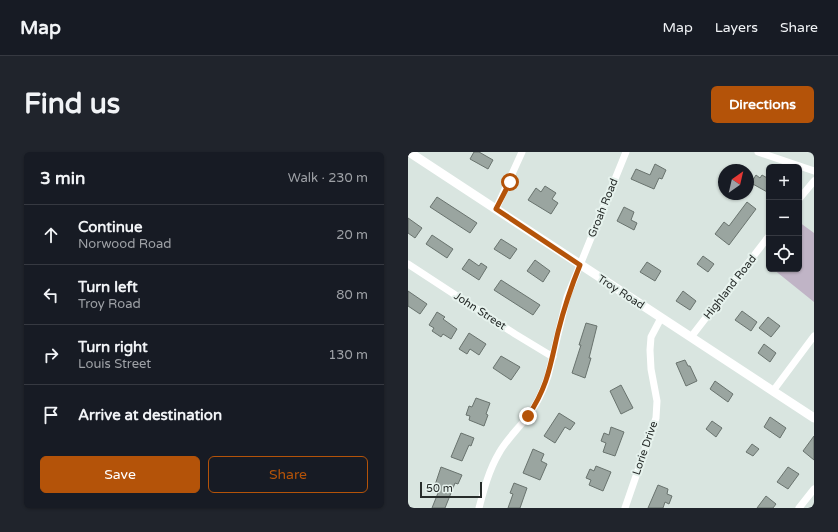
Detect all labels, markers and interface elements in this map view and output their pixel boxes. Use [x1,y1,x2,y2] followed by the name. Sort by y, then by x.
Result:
[20,17,61,39] text: Map
[663,19,693,36] text: Map
[715,19,758,36] text: Layers
[780,19,818,36] text: Share
[711,86,814,123] button: Directions
[24,87,120,121] text: Find us
[718,164,754,200] north arrow
[766,164,802,272] map controls
[766,164,802,200] button: +
[40,168,85,189] text: 3 min
[288,170,368,186] text: Walk · 230 m
[501,173,519,191] route start
[585,177,621,239] street label: Groah Road
[766,200,802,236] button: −
[78,218,142,236] text: Continue
[40,224,62,246] icon: ahead
[336,227,368,243] text: 20 m
[78,236,171,252] text: Norwood Road
[766,236,802,272] button: locate
[701,252,759,322] street label: Highland Road
[595,272,647,312] street label: Troy Road
[78,278,138,296] text: Turn left
[40,284,62,306] icon: left
[336,287,368,303] text: 80 m
[452,289,508,333] street label: John Street
[78,296,141,312] text: Troy Road
[78,338,148,356] text: Turn right
[40,344,62,366] icon: right
[328,347,368,363] text: 130 m
[78,356,151,372] text: Louis Street
[40,404,62,426] icon: arrive
[78,406,222,424] text: Arrive at destination
[519,407,537,425] route end
[630,419,660,477] street label: Lorie Drive
[40,456,200,493] button: Save
[208,456,368,493] button: Share
[420,480,482,499] scale bar
[426,482,453,495] text: 50 m

